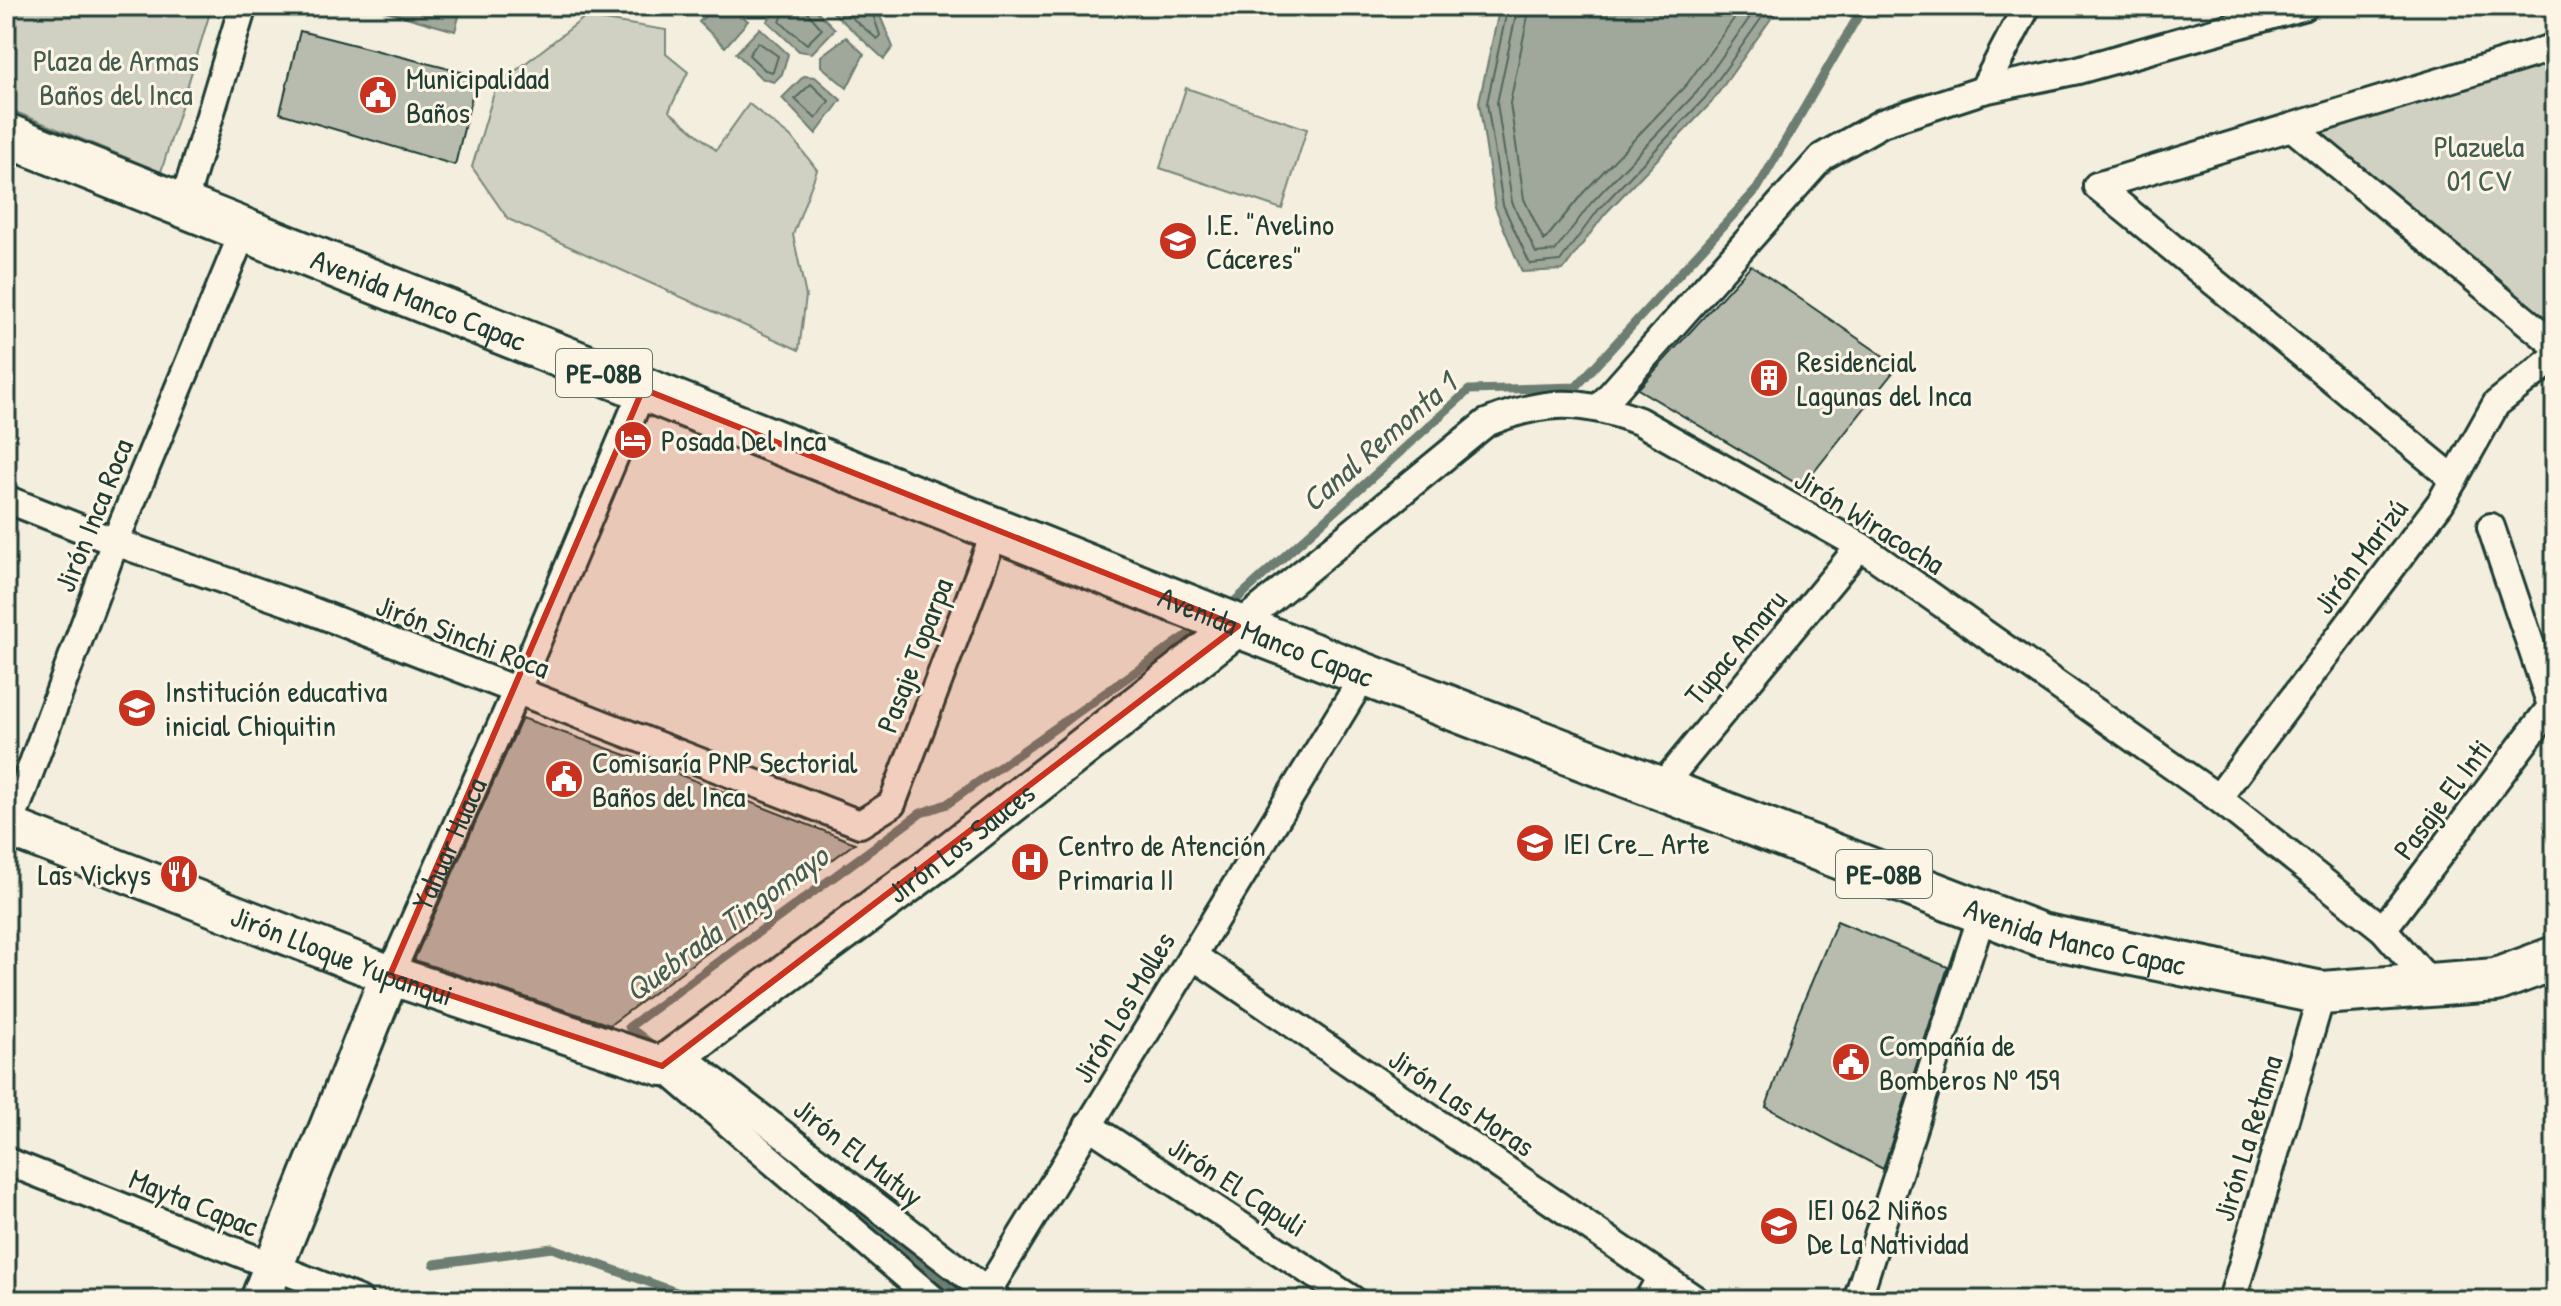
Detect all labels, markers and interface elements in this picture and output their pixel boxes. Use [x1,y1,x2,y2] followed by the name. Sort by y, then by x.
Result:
[33,40,199,114] park label: Plaza de Armas Baños del Inca
[406,58,549,132] place label: Municipalidad Baños
[357,74,399,116] public building icon: Municipalidad Baños
[2434,126,2525,200] park label: Plazuela 01 CV
[1206,204,1334,278] place label: I.E. "Avelino Cáceres"
[1157,220,1199,262] school or university icon: I.E. "Avelino Cáceres"
[305,239,532,360] street label: Avenida Manco Capac
[1797,341,1972,415] place label: Residencial Lagunas del Inca
[556,349,652,397] road number: PE-08B
[1748,357,1790,399] building icon: Residencial Lagunas del Inca
[1291,360,1468,521] water label: Canal Remonta 1
[612,419,654,461] hotel icon: Posada Del Inca
[661,420,827,460] place label: Posada Del Inca
[44,432,142,598] street label: Jirón Inca Roca
[1787,459,1953,583] street label: Jirón Wiracocha
[2304,490,2416,622] street label: Jirón Marizú
[866,572,962,738] street label: Pasaje Toparpa
[1153,576,1379,696] street label: Avenida Manco Capac
[1675,581,1795,713] street label: Tupac Amaru
[370,585,556,688] street label: Jirón Sinchi Roca
[165,671,388,745] place label: Institución educativa inicial Chiquitin
[116,687,158,729] school or university icon: Institución educativa inicial Chiquitin
[2384,731,2500,867] street label: Pasaje El Inti
[592,742,857,816] place label: Comisaría PNP Sectorial Baños del Inca
[543,758,585,800] public building icon: Comisaría PNP Sectorial Baños del Inca
[402,771,496,916] street label: Yahuar Huaca
[879,773,1043,912] street label: Jirón Los Sauces
[1514,822,1556,864] school or university icon: IEI Cre_ Arte
[1563,823,1710,863] place label: IEI Cre_ Arte
[1058,825,1266,899] place label: Centro de Atención Primaria II
[616,833,838,1011] water label: Quebrada Tingomayo
[1009,841,1051,883] hospital icon: Centro de Atención Primaria II
[1836,850,1932,898] road number: PE-08B
[158,853,200,895] restaurant icon: Las Vickys
[38,854,151,894] place label: Las Vickys
[1959,887,2190,984] street label: Avenida Manco Capac
[225,895,458,1015] street label: Jirón Lloque Yupanqui
[1062,924,1184,1090] street label: Jirón Los Molles
[1879,1025,2060,1099] place label: Compañía de Bomberos Nº 159
[1381,1038,1543,1166] street label: Jirón Las Moras
[1830,1041,1872,1083] public building icon: Compañía de Bomberos Nº 159
[2203,1050,2291,1226] street label: Jirón La Retama
[786,1089,932,1215] street label: Jirón El Mutuy
[1161,1126,1315,1246] street label: Jirón El Capuli
[124,1158,265,1246] street label: Mayta Capac
[1807,1189,1969,1263] place label: IEI 062 Niños De La Natividad
[1758,1205,1800,1247] school or university icon: IEI 062 Niños De La Natividad

